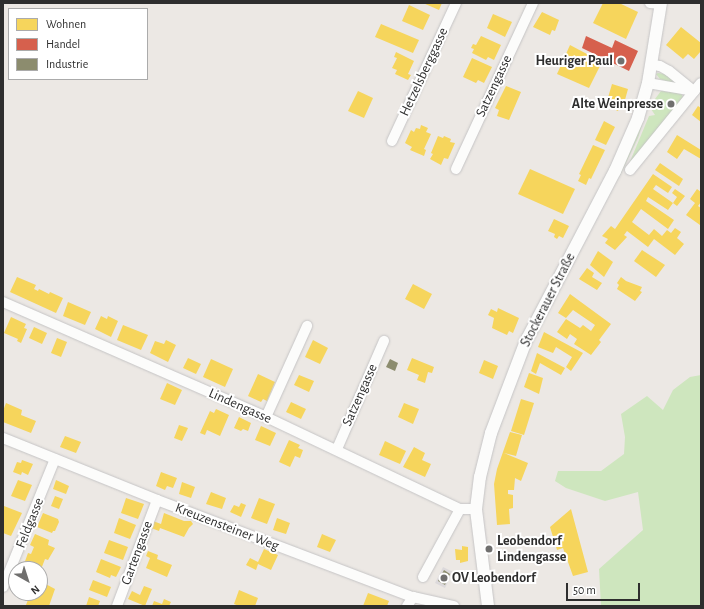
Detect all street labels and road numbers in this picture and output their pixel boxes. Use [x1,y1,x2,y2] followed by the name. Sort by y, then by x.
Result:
[396,25,452,119] street label: Hetzelsberggasse
[472,52,516,120] street label: Satzengasse
[517,250,579,350] street label: Stockerauer Straße
[339,361,381,429] street label: Satzengasse
[206,385,274,427] street label: Lindengasse
[12,495,48,551] street label: Feldgasse
[173,500,281,554] street label: Kreuzensteiner Weg
[118,519,156,587] street label: Gartengasse

